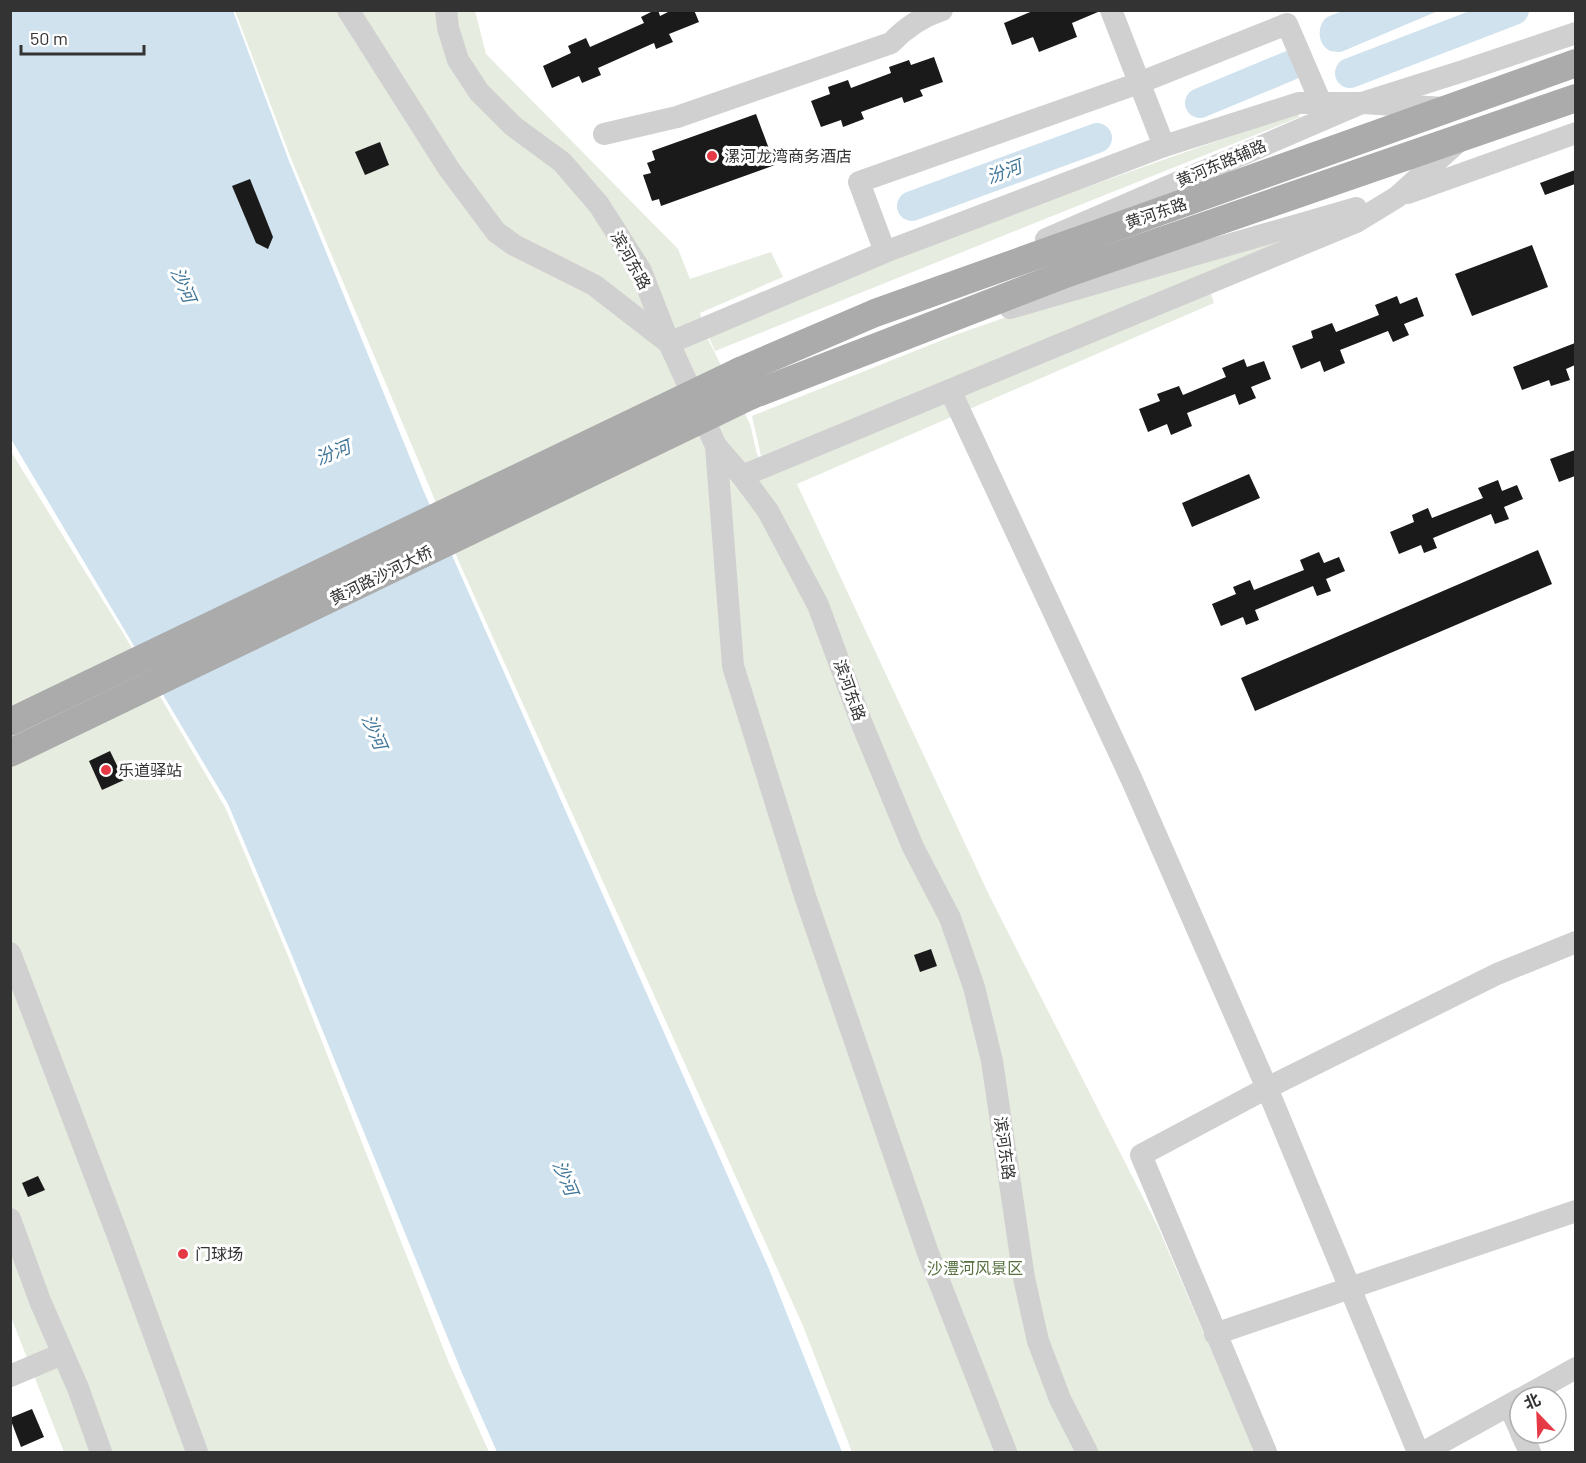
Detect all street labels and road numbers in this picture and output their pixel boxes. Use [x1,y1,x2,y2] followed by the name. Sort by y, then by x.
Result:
[1173,135,1269,190] street label: 黄河东路辅路
[1122,193,1189,232] street label: 黄河东路
[608,227,655,292] street label: 滨河东路
[326,541,435,608] street label: 黄河路沙河大桥
[831,657,870,723] street label: 滨河东路
[992,1115,1019,1181] street label: 滨河东路

